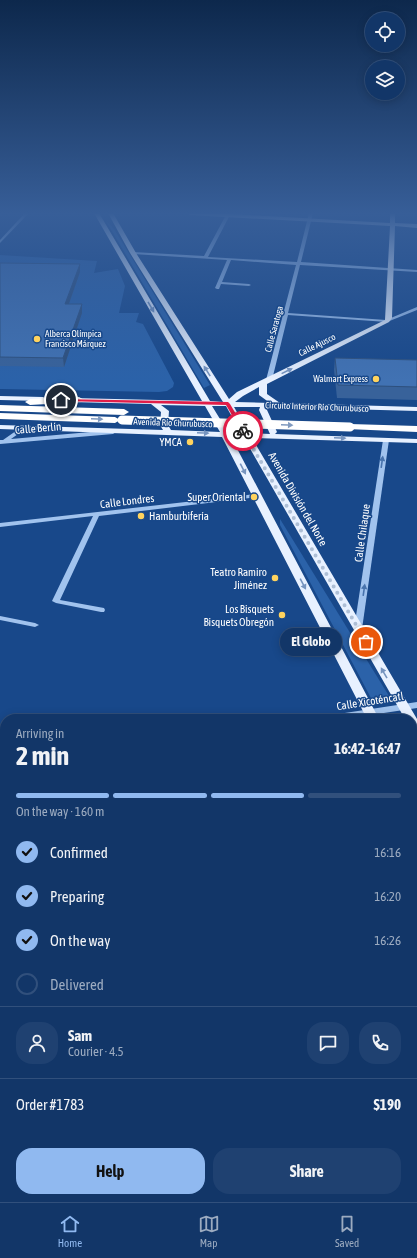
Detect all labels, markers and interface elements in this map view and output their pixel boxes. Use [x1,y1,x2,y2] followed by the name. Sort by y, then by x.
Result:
[365,12,405,100] map controls
[365,12,405,52] button: locate
[365,60,405,100] button: layers
[147,301,154,313] one-way arrow
[263,305,285,353] street label: Calle Saratoga
[45,329,106,349] place label: Alberca Olímpica Francisco Márquez
[297,332,337,358] street label: Calle Ajusco
[32,334,42,344] marker: Alberca Olímpica Francisco Márquez
[203,366,211,376] one-way arrow
[281,368,293,374] one-way arrow
[313,374,368,384] place label: Walmart Express
[371,374,381,384] marker: Walmart Express
[44,383,78,417] pin
[50,389,72,411] icon: home
[265,400,369,414] street label: Circuito Interior Río Churubusco
[223,411,263,451] courier
[91,416,103,423] one-way arrow
[133,417,213,429] street label: Avenida Río Churubusco
[14,420,62,436] street label: Calle Berlín
[232,420,254,442] icon: bike
[281,422,294,428] one-way arrow
[197,430,209,437] one-way arrow
[334,435,347,441] one-way arrow
[159,436,183,448] place label: YMCA
[185,437,195,447] marker: YMCA
[266,450,330,548] street label: Avenida División del Norte
[379,456,386,468] one-way arrow
[239,463,246,475] one-way arrow
[187,491,246,503] place label: Super Oriental
[99,492,155,510] street label: Calle Londres
[249,492,259,502] marker: Super Oriental
[352,503,372,563] street label: Calle Chilaque
[149,510,209,522] place label: Hamburbifería
[136,511,146,521] marker: Hamburbifería
[210,566,267,591] place label: Teatro Ramiro Jiménez
[270,573,280,583] marker: Teatro Ramiro Jiménez
[299,578,306,590] one-way arrow
[361,584,367,596] one-way arrow
[203,603,274,628] place label: Los Bisquets Bisquets Obregón
[277,610,287,620] marker: Los Bisquets Bisquets Obregón
[349,625,383,659] pin
[280,628,342,656] callout: El Globo
[355,631,377,653] icon: bag
[291,634,331,649] text: El Globo
[381,667,388,679] one-way arrow
[336,690,404,712] street label: Calle Xicoténcatl
[16,726,64,741] text: Arriving in
[334,740,401,757] text: 16:42–16:47
[16,741,69,771] text: 2 min
[16,804,104,819] text: On the way · 160 m
[16,841,38,863] icon: check
[50,844,108,861] text: Confirmed
[374,845,401,860] text: 16:16
[16,885,38,907] icon: check
[50,888,104,905] text: Preparing
[374,889,401,904] text: 16:20
[16,929,38,951] icon: check
[50,932,111,949] text: On the way
[374,933,401,948] text: 16:26
[50,976,104,993] text: Delivered
[16,1022,58,1064] button: person
[307,1022,349,1064] button: chat
[359,1022,401,1064] button: phone
[68,1027,92,1044] text: Sam
[68,1044,124,1059] text: Courier · 4.5
[16,1096,84,1113] text: Order #1783
[374,1096,401,1113] text: $190
[16,1148,205,1194] button: Help
[213,1148,401,1194] button: Share
[58,1213,82,1249] tab: Home
[198,1213,220,1249] tab: Map
[335,1213,359,1249] tab: Saved

